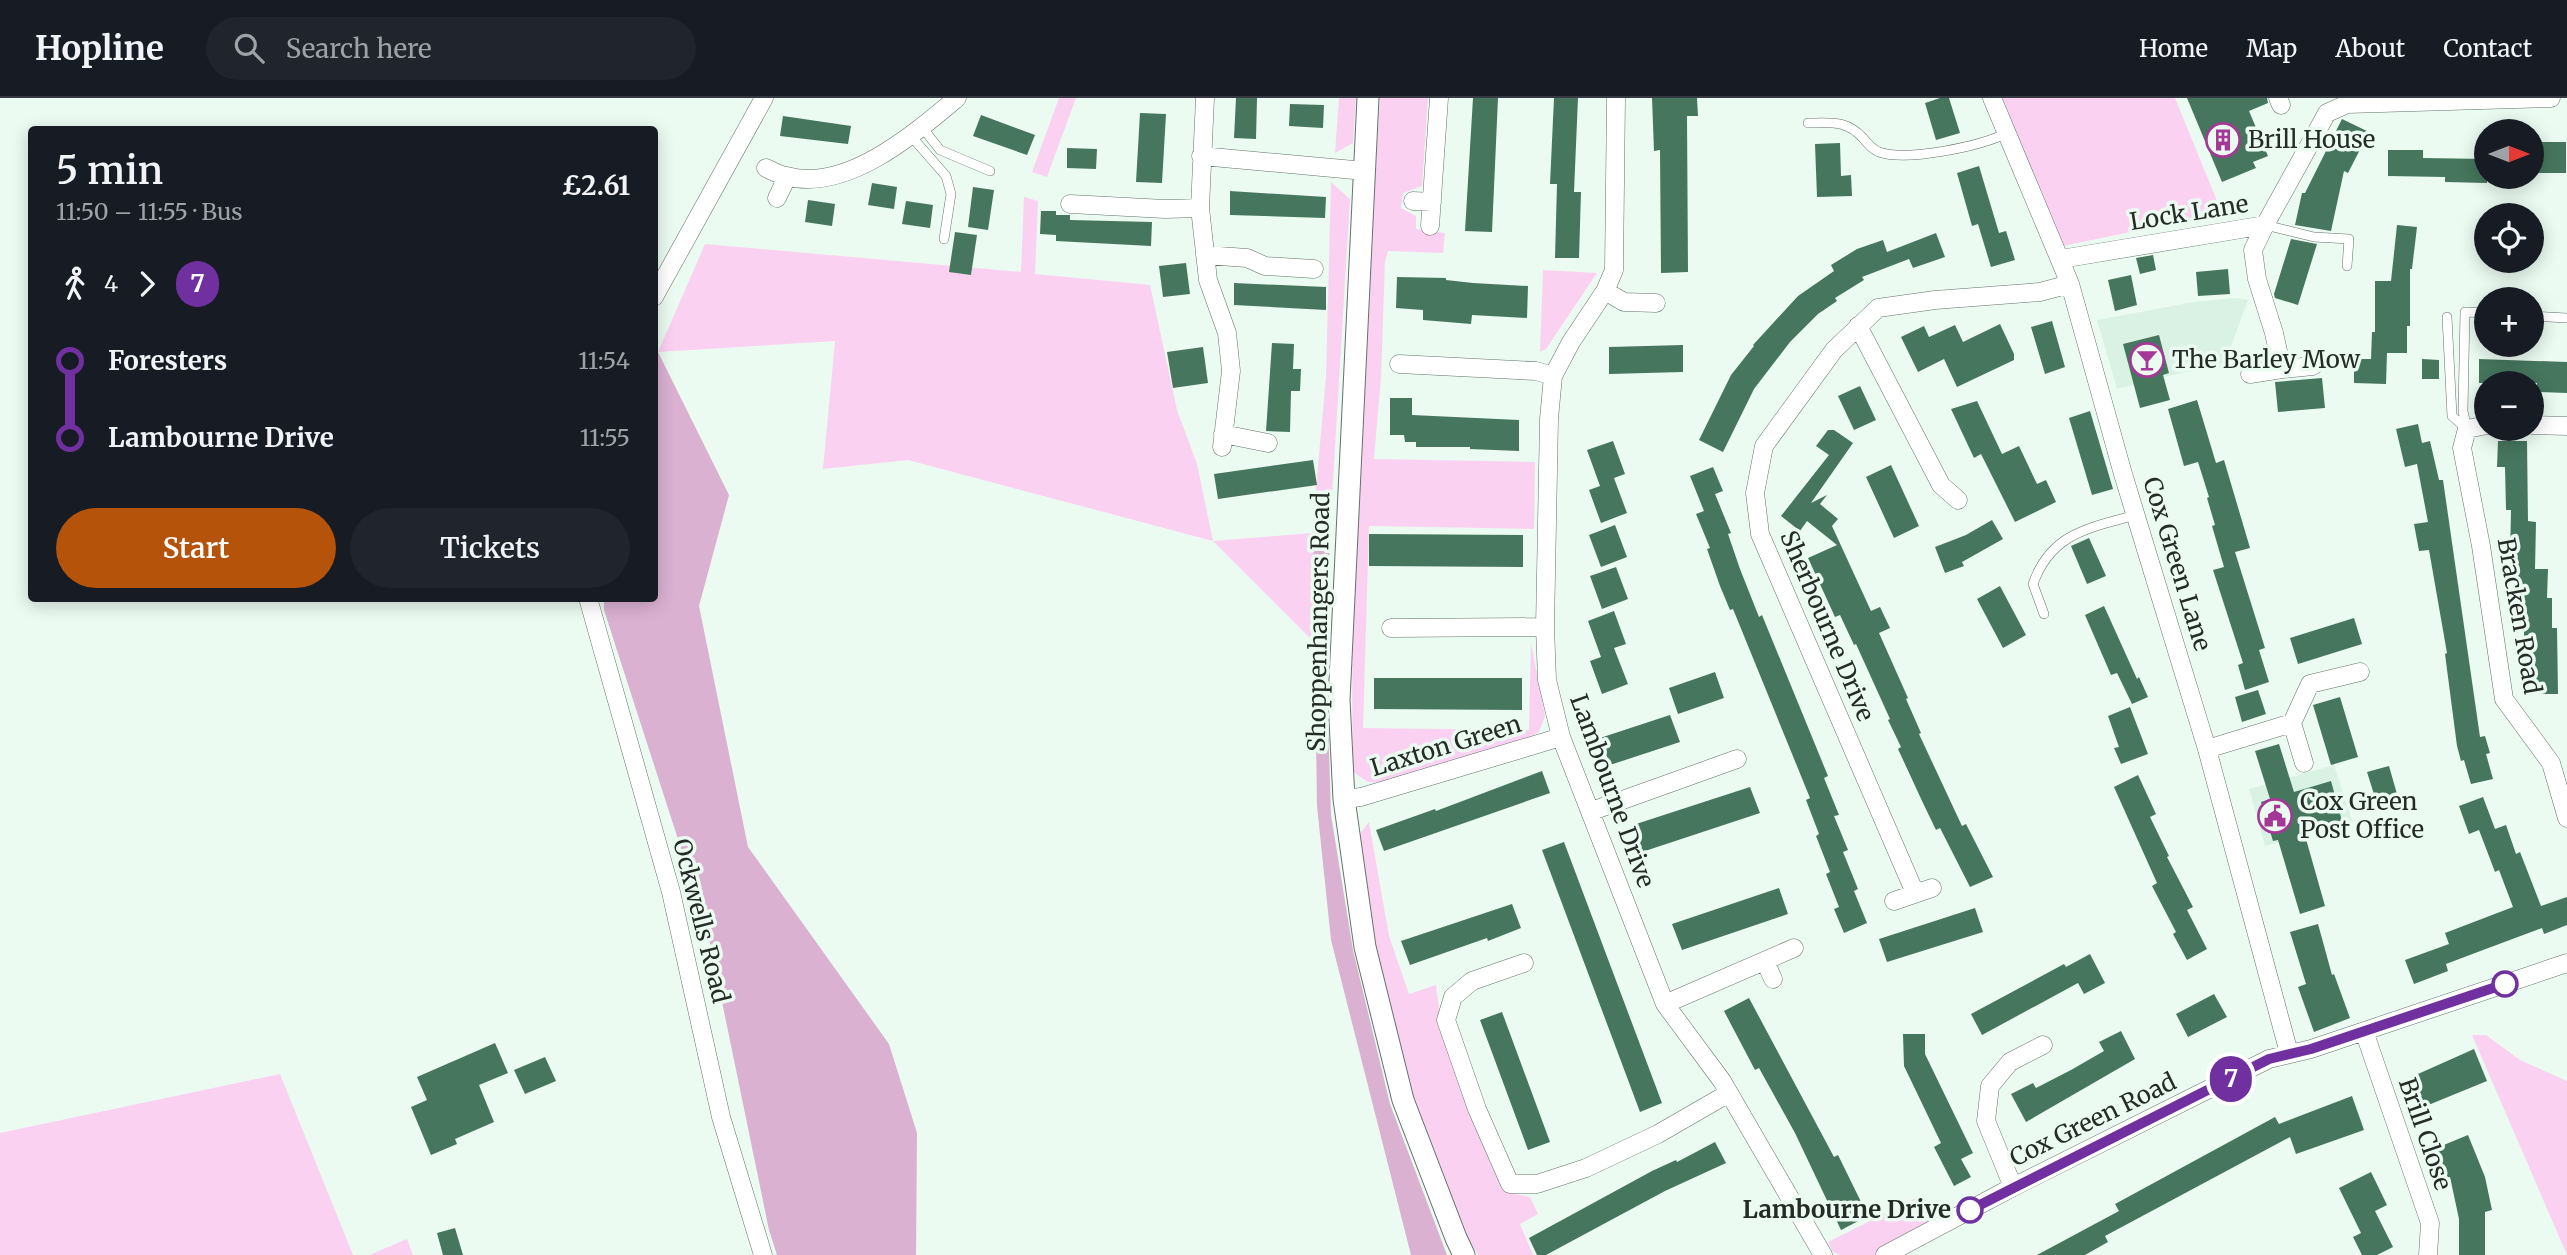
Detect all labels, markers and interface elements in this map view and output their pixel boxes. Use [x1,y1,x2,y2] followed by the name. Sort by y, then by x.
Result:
[206,17,696,80] search box
[35,28,164,69] text: Hopline
[230,29,268,67] icon: search
[286,32,432,65] text: Search here
[2139,33,2208,64] text: Home
[2246,33,2297,64] text: Map
[2335,33,2405,64] text: About
[2443,33,2532,64] text: Contact
[2474,119,2544,189] north arrow
[2474,119,2544,441] map controls
[2204,121,2242,159] building icon: Brill House
[2248,124,2375,155] place label: Brill House
[56,147,163,194] text: 5 min
[562,169,630,202] text: £2.61
[2127,188,2250,237] street label: Lock Lane
[56,197,243,226] text: 11:50 – 11:55 · Bus
[2474,203,2544,273] button: locate
[56,265,94,303] icon: walk
[128,265,166,303] icon: forward
[190,268,205,299] text: 7
[104,269,118,298] text: 4
[2474,287,2544,357] button: +
[2128,341,2166,379] bar icon: The Barley Mow
[108,344,227,377] text: Foresters
[2172,344,2361,375] place label: The Barley Mow
[578,346,630,375] text: 11:54
[2474,371,2544,441] button: −
[108,421,334,454] text: Lambourne Drive
[580,423,630,452] text: 11:55
[2136,473,2219,655] street label: Cox Green Lane
[1301,492,1336,752] street label: Shoppenhangers Road
[56,508,336,588] button: Start
[350,508,630,588] button: Tickets
[1773,526,1882,726] street label: Sherbourne Drive
[2490,535,2549,697] street label: Bracken Road
[1563,690,1662,892] street label: Lambourne Drive
[1367,708,1525,783] street label: Laxton Green
[2300,786,2424,845] place label: Cox Green Post Office
[2256,797,2294,835] public building icon: Cox Green Post Office
[666,836,737,1006] street label: Ockwells Road
[2492,971,2518,997] unlabelled marker
[2208,1056,2254,1102] line badge: 7
[2224,1063,2238,1094] text: 7
[2004,1066,2181,1173] street label: Cox Green Road
[2392,1074,2459,1194] street label: Brill Close
[1742,1194,1951,1225] place label: Lambourne Drive
[1957,1197,1983,1223] marker: Lambourne Drive

